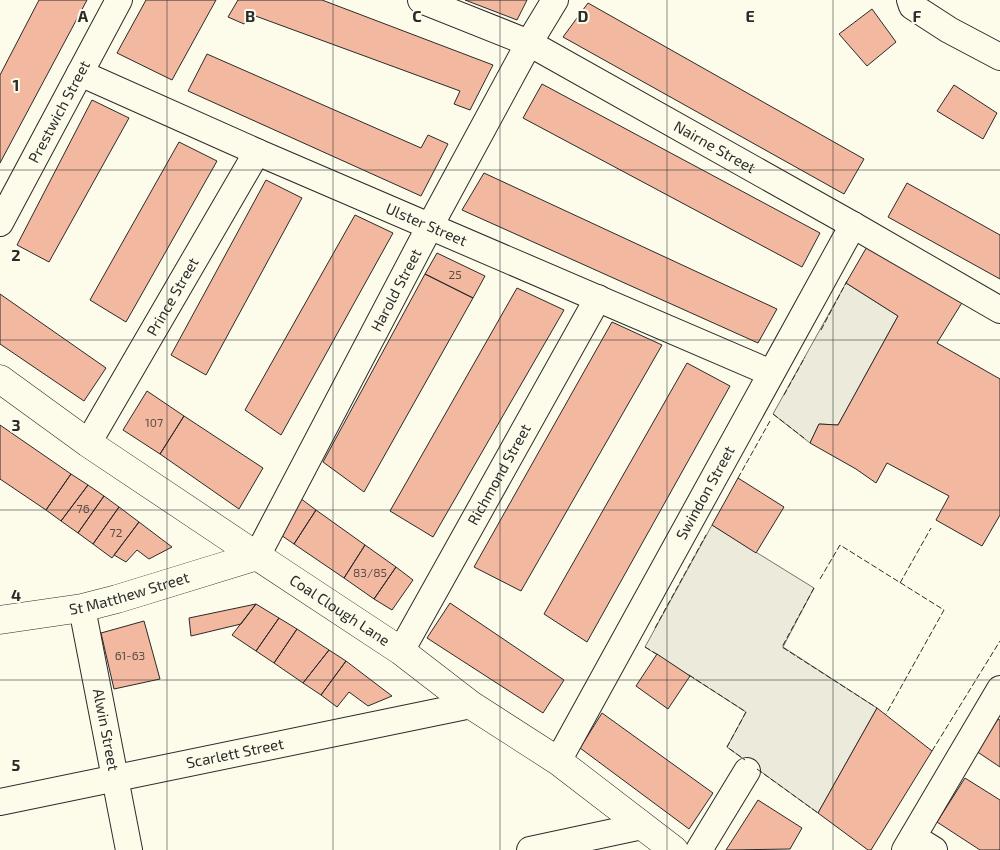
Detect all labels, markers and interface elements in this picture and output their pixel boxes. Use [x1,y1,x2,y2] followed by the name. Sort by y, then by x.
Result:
[78,6,89,25] text: A
[245,6,255,25] text: B
[412,6,422,25] text: C
[578,6,589,25] text: D
[745,6,755,25] text: E
[913,6,922,25] text: F
[24,57,93,166] street label: Prestwich Street
[13,75,19,94] text: 1
[671,116,759,176] street label: Nairne Street
[383,198,470,249] street label: Ulster Street
[11,245,21,264] text: 2
[366,245,425,334] street label: Harold Street
[142,254,202,339] street label: Prince Street
[448,267,462,281] house number: 25
[11,415,21,434] text: 3
[145,415,163,429] house number: 107
[463,420,534,528] street label: Richmond Street
[672,442,738,542] street label: Swindon Street
[76,501,90,515] house number: 76
[110,525,123,539] house number: 72
[353,565,387,579] house number: 83/85
[68,567,191,618] street label: St Matthew Street
[287,570,394,649] street label: Coal Clough Lane
[11,585,21,604] text: 4
[115,648,145,662] house number: 61-63
[90,687,123,773] street label: Alwin Street
[185,734,285,771] street label: Scarlett Street
[12,755,21,774] text: 5

